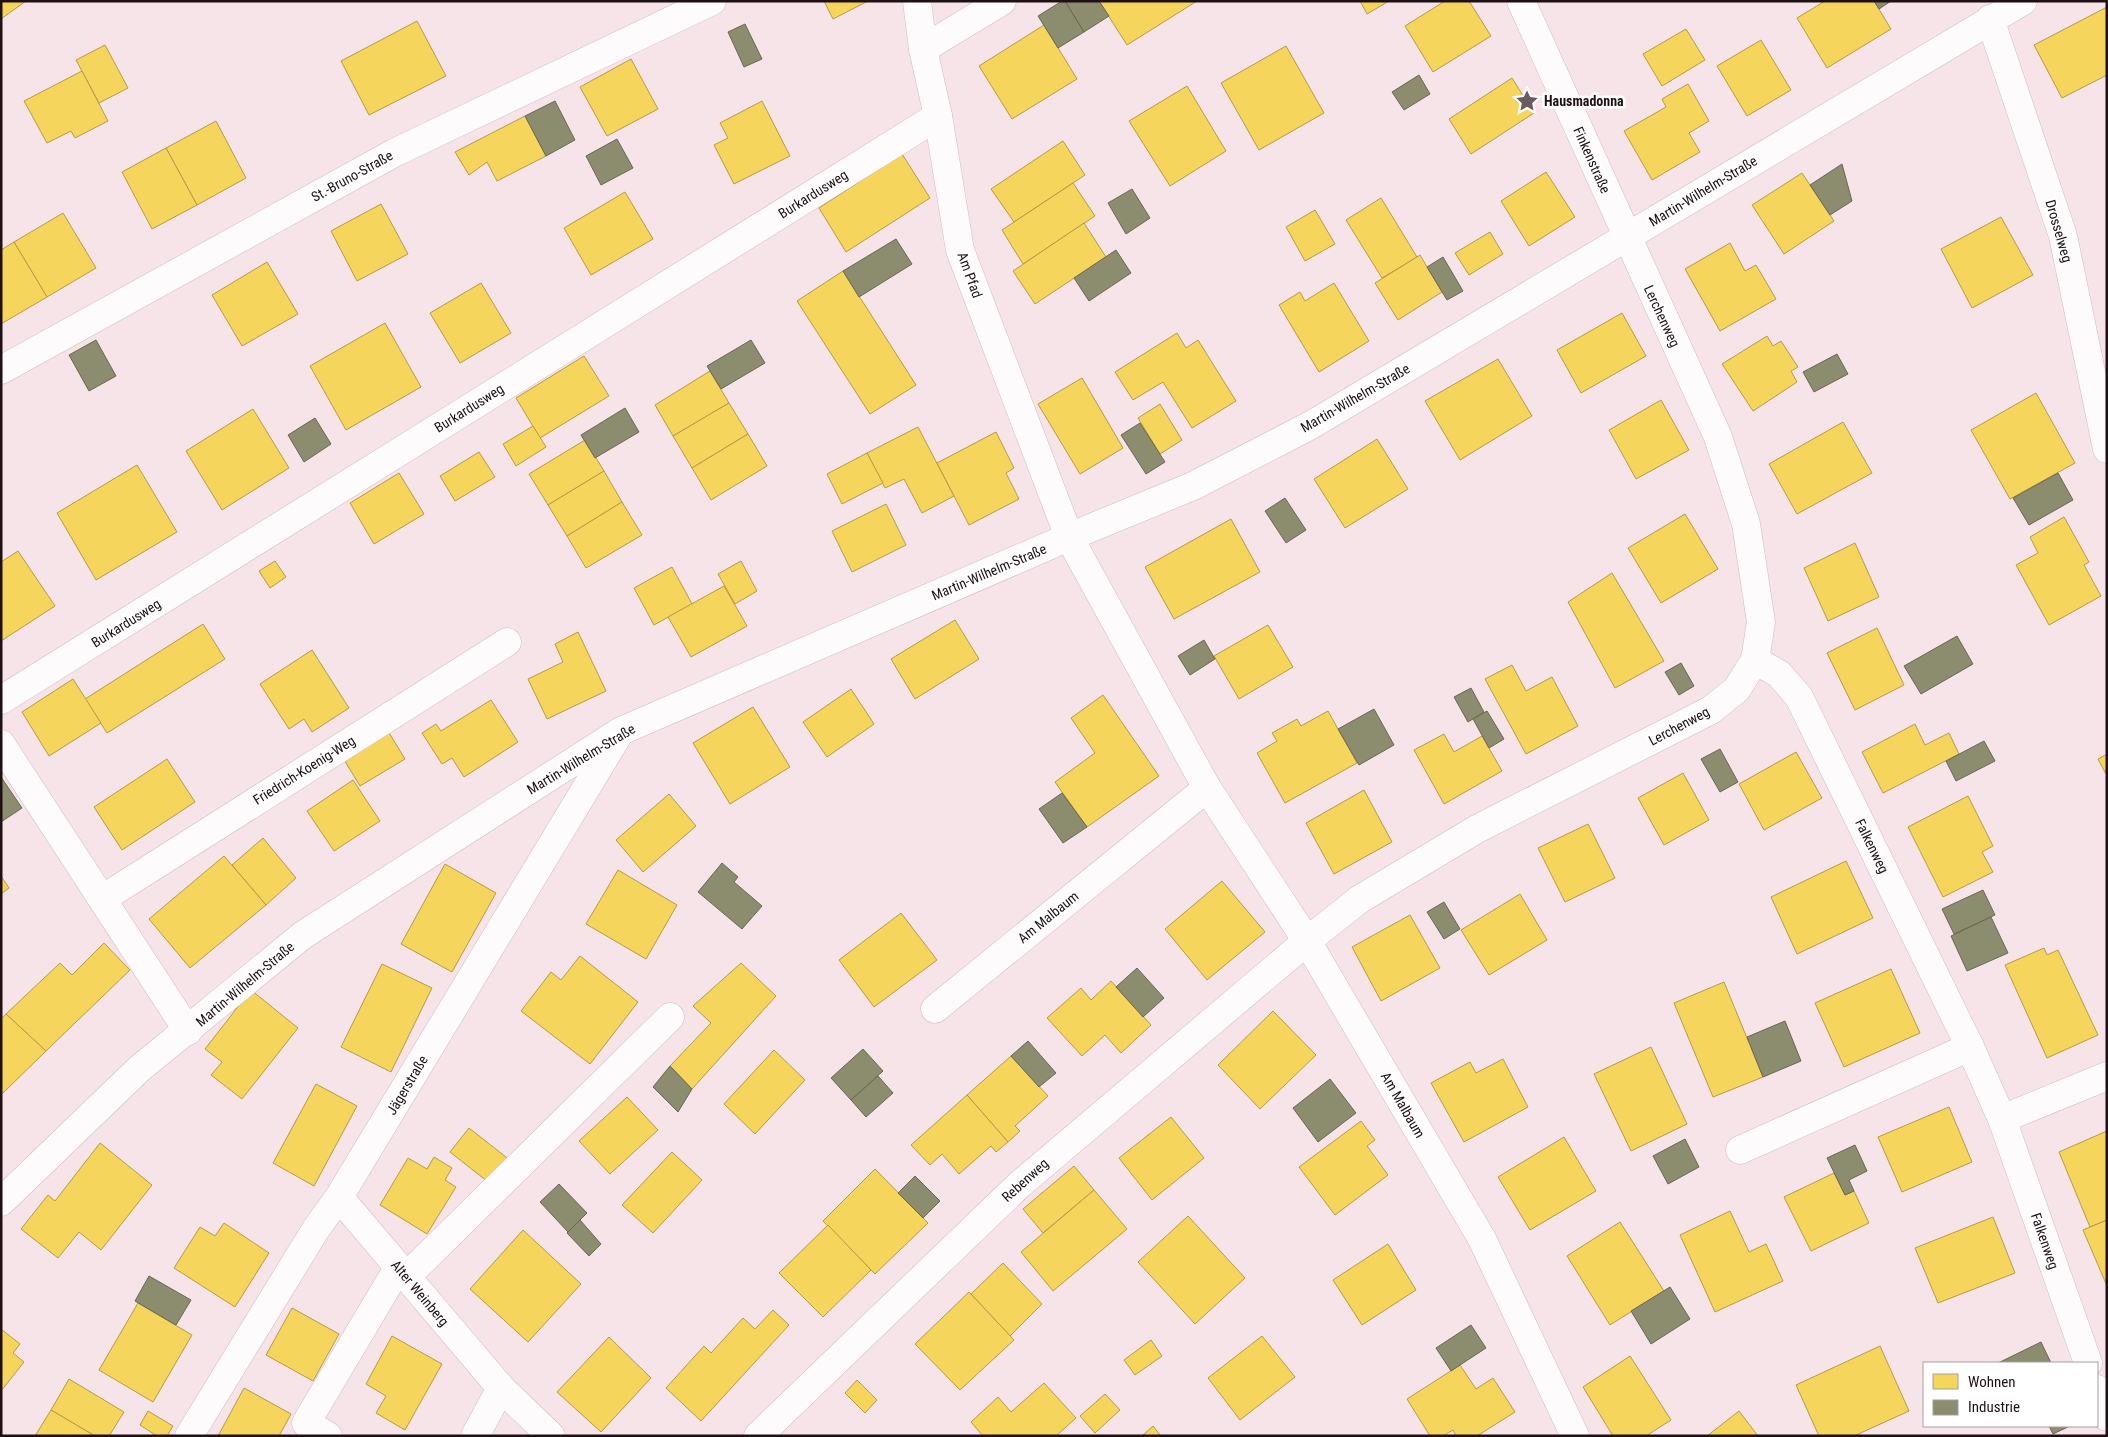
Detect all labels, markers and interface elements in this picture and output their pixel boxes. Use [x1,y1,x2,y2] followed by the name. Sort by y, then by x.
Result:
[1514,88,1540,114] place icon: Hausmadonna
[1544,93,1624,109] place label: Hausmadonna
[1570,124,1614,196] street label: Finkenstraße
[309,147,396,205] street label: St.-Bruno-Straße
[1646,152,1760,230] street label: Martin-Wilhelm-Straße
[775,166,851,222] street label: Burkardusweg
[2042,198,2076,264] street label: Drosselweg
[954,250,986,300] street label: Am Pfad
[1641,282,1683,350] street label: Lerchenweg
[1298,360,1413,436] street label: Martin-Wilhelm-Straße
[431,380,507,436] street label: Burkardusweg
[929,540,1049,603] street label: Martin-Wilhelm-Straße
[88,595,164,651] street label: Burkardusweg
[1646,703,1712,749] street label: Lerchenweg
[524,720,638,798] street label: Martin-Wilhelm-Straße
[250,732,358,808] street label: Friedrich-Koenig-Weg
[1852,816,1892,876] street label: Falkenweg
[1015,888,1081,946] street label: Am Malbaum
[193,938,298,1030] street label: Martin-Wilhelm-Straße
[383,1052,431,1118] street label: Jägerstraße
[1378,1069,1428,1141] street label: Am Malbaum
[999,1155,1051,1205] street label: Rebenweg
[2028,1211,2062,1271] street label: Falkenweg
[388,1257,452,1329] street label: Alter Weinberg
[1923,1362,2098,1427] legend
[1968,1373,2016,1391] text: Wohnen
[1968,1398,2020,1416] text: Industrie

